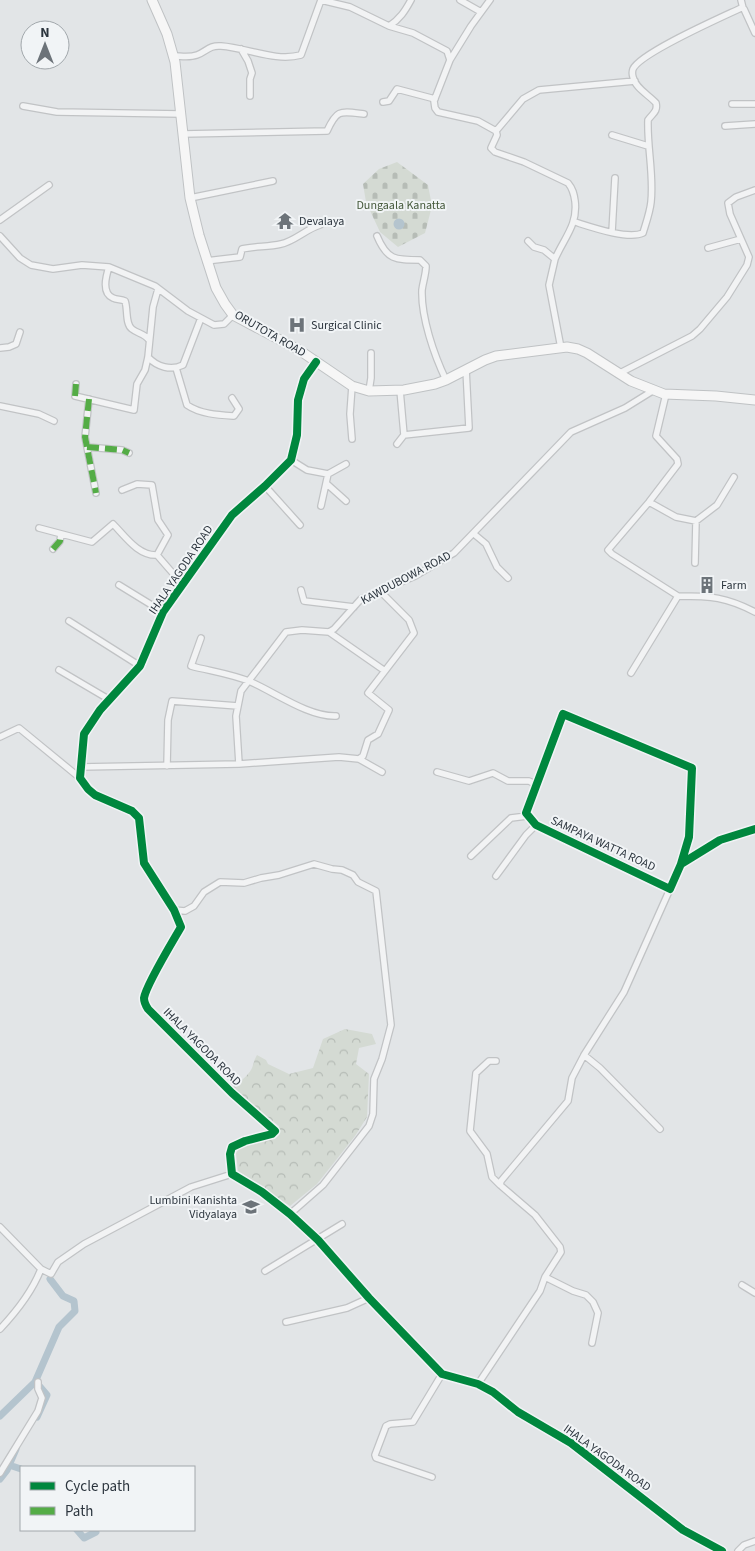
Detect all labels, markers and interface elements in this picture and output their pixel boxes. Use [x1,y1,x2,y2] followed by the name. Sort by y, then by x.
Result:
[20,20,70,70] north arrow
[40,23,50,43] text: N
[356,197,446,214] park label: Dungaala Kanatta
[275,211,295,231] temple icon: Devalaya
[299,213,344,230] place label: Devalaya
[231,307,309,361] street label: ORUTOTA ROAD
[287,315,307,335] hospital icon: Surgical Clinic
[311,317,382,334] place label: Surgical Clinic
[145,522,217,618] street label: IHALA YAGODA ROAD
[358,547,454,609] street label: KAWDUBOWA ROAD
[697,575,717,595] building icon: Farm
[721,577,747,594] place label: Farm
[548,812,658,876] street label: SAMPAYA WATTA ROAD
[159,1004,245,1090] street label: IHALA YAGODA ROAD
[149,1192,237,1223] place label: Lumbini Kanishta Vidyalaya
[241,1197,261,1217] school or university icon: Lumbini Kanishta Vidyalaya
[560,1420,654,1496] street label: IHALA YAGODA ROAD
[20,1466,195,1531] legend
[65,1476,130,1497] text: Cycle path
[65,1501,93,1522] text: Path

